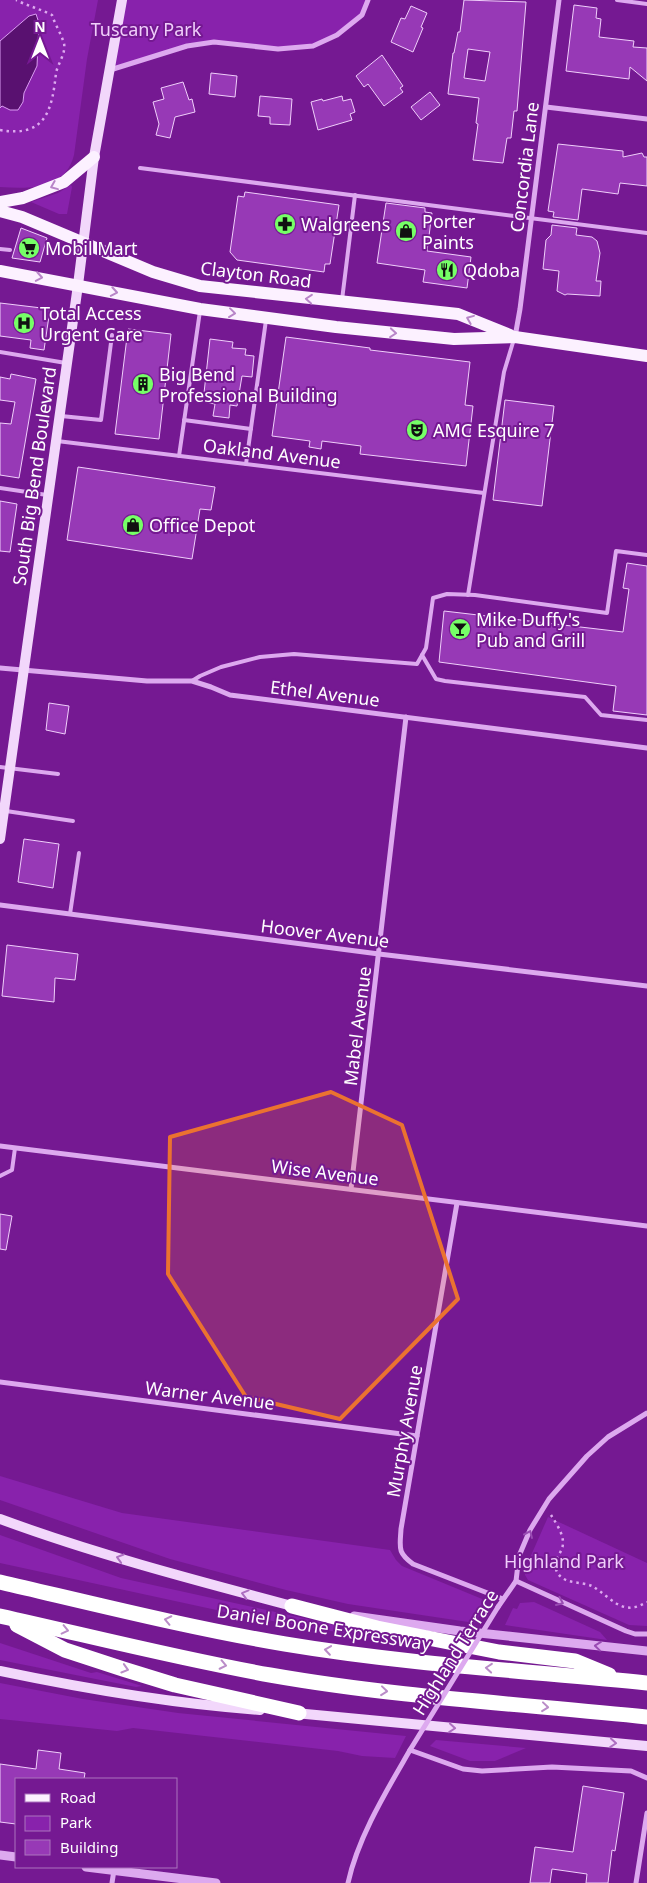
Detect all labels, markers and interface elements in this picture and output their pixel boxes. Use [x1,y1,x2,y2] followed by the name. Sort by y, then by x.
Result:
[15,15,65,65] north arrow
[34,17,46,36] text: N
[91,17,202,41] park label: Tuscany Park
[504,100,544,234] street label: Concordia Lane
[50,179,59,190] one-way arrow
[422,209,476,254] place label: Porter Paints
[273,212,297,236] pharmacy icon: Walgreens
[301,212,390,236] place label: Walgreens
[394,219,418,243] shop icon: Porter Paints
[17,236,41,260] supermarket icon: Mobil Mart
[45,236,138,260] place label: Mobil Mart
[199,255,313,293] street label: Clayton Road
[435,258,459,282] restaurant icon: Qdoba
[463,258,520,282] place label: Qdoba
[35,272,43,282] one-way arrow
[109,286,118,296] one-way arrow
[305,293,313,304] one-way arrow
[40,301,143,346] place label: Total Access Urgent Care
[228,307,236,318] one-way arrow
[12,311,36,335] hospital icon: Total Access Urgent Care
[466,314,475,325] one-way arrow
[389,327,397,338] one-way arrow
[159,362,338,407] place label: Big Bend Professional Building
[7,365,61,587] street label: South Big Bend Boulevard
[131,372,155,396] building icon: Big Bend Professional Building
[405,418,429,442] theatre icon: AMC Esquire 7
[433,418,555,442] place label: AMC Esquire 7
[202,433,342,473] street label: Oakland Avenue
[121,513,145,537] shop icon: Office Depot
[149,513,256,537] place label: Office Depot
[476,607,585,652] place label: Mike Duffy's Pub and Grill
[448,617,472,641] bar icon: Mike Duffy's Pub and Grill
[269,674,381,712] street label: Ethel Avenue
[259,913,391,953] street label: Hoover Avenue
[338,965,376,1087] street label: Mabel Avenue
[270,1154,380,1190] street label: Wise Avenue
[381,1363,427,1499] street label: Murphy Avenue
[144,1375,276,1415] street label: Warner Avenue
[522,1530,533,1539] one-way arrow
[504,1549,624,1573] park label: Highland Park
[116,1554,124,1564] one-way arrow
[407,1585,503,1719] street label: Highland Terrace
[241,1589,249,1599] one-way arrow
[555,1595,564,1606] one-way arrow
[215,1598,434,1656] street label: Daniel Boone Expressway
[164,1615,173,1625] one-way arrow
[60,1624,69,1635] one-way arrow
[594,1641,602,1652] one-way arrow
[323,1645,331,1656] one-way arrow
[219,1659,228,1670] one-way arrow
[485,1663,493,1674] one-way arrow
[121,1664,129,1674] one-way arrow
[380,1685,388,1696] one-way arrow
[542,1701,550,1712] one-way arrow
[448,1722,456,1733] one-way arrow
[610,1737,618,1748] one-way arrow
[15,1778,178,1868] legend
[60,1787,96,1807] text: Road
[60,1812,92,1832] text: Park
[60,1837,118,1857] text: Building

